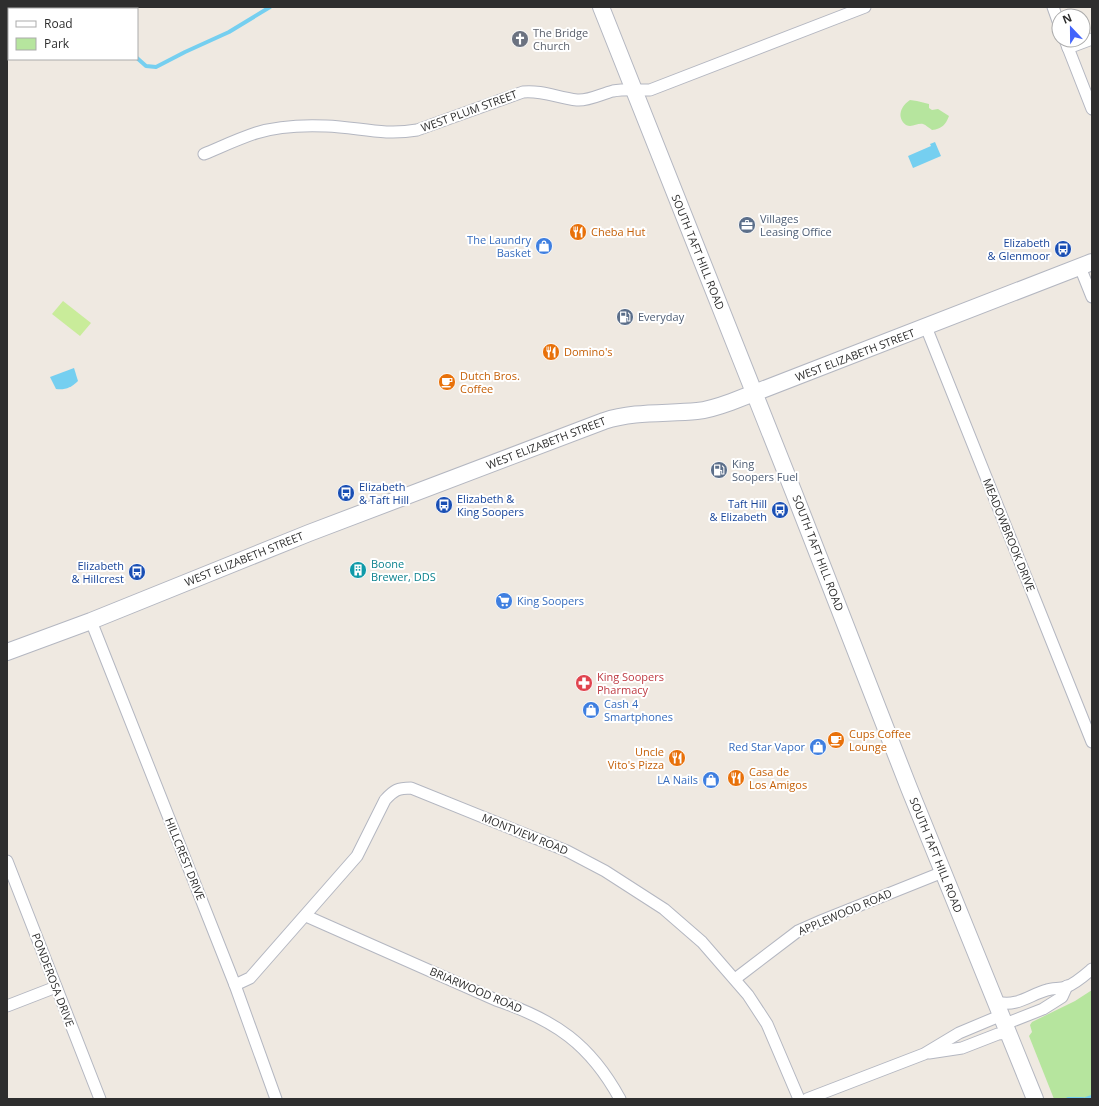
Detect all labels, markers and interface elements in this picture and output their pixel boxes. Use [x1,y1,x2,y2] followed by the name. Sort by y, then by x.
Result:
[8,8,138,60] legend
[1051,8,1091,48] north arrow
[1060,10,1074,27] text: N
[44,15,73,32] text: Road
[533,25,588,53] place label: The Bridge Church
[510,29,530,49] church icon: The Bridge Church
[44,35,70,52] text: Park
[419,86,519,135] street label: WEST PLUM STREET
[668,192,728,312] street label: SOUTH TAFT HILL ROAD
[760,211,832,239] place label: Villages Leasing Office
[737,215,757,235] office icon: Villages Leasing Office
[568,222,588,242] restaurant icon: Cheba Hut
[591,224,645,239] place label: Cheba Hut
[467,232,531,260] place label: The Laundry Basket
[988,235,1051,263] place label: Elizabeth & Glenmoor
[534,236,554,256] shop icon: The Laundry Basket
[1053,239,1073,259] bus stop icon: Elizabeth & Glenmoor
[615,307,635,327] fuel station icon: Everyday
[638,309,685,324] place label: Everyday
[793,325,917,384] street label: WEST ELIZABETH STREET
[541,342,561,362] restaurant icon: Domino's
[564,344,613,359] place label: Domino's
[460,368,520,396] place label: Dutch Bros. Coffee
[437,372,457,392] cafe icon: Dutch Bros. Coffee
[484,413,608,472] street label: WEST ELIZABETH STREET
[732,456,798,484] place label: King Soopers Fuel
[709,460,729,480] fuel station icon: King Soopers Fuel
[980,476,1039,594] street label: MEADOWBROOK DRIVE
[359,479,409,507] place label: Elizabeth & Taft Hill
[336,483,356,503] bus stop icon: Elizabeth & Taft Hill
[457,491,524,519] place label: Elizabeth & King Soopers
[789,493,848,613] street label: SOUTH TAFT HILL ROAD
[434,495,454,515] bus stop icon: Elizabeth & King Soopers
[710,496,767,524] place label: Taft Hill & Elizabeth
[770,500,790,520] bus stop icon: Taft Hill & Elizabeth
[182,528,305,589] street label: WEST ELIZABETH STREET
[371,556,436,584] place label: Boone Brewer, DDS
[72,558,124,586] place label: Elizabeth & Hillcrest
[348,560,368,580] building icon: Boone Brewer, DDS
[127,562,147,582] bus stop icon: Elizabeth & Hillcrest
[494,591,514,611] supermarket icon: King Soopers
[517,593,584,608] place label: King Soopers
[597,669,664,697] place label: King Soopers Pharmacy
[574,673,594,693] pharmacy icon: King Soopers Pharmacy
[604,696,673,724] place label: Cash 4 Smartphones
[581,700,601,720] shop icon: Cash 4 Smartphones
[849,726,911,754] place label: Cups Coffee Lounge
[826,730,846,750] cafe icon: Cups Coffee Lounge
[808,737,828,757] shop icon: Red Star Vapor
[729,739,806,754] place label: Red Star Vapor
[608,744,664,772] place label: Uncle Vito's Pizza
[667,748,687,768] restaurant icon: Uncle Vito's Pizza
[749,764,807,792] place label: Casa de Los Amigos
[726,768,746,788] restaurant icon: Casa de Los Amigos
[701,770,721,790] shop icon: LA Nails
[657,772,698,787] place label: LA Nails
[906,795,966,915] street label: SOUTH TAFT HILL ROAD
[480,809,571,858] street label: MONTVIEW ROAD
[162,815,209,902] street label: HILLCREST DRIVE
[796,885,894,938] street label: APPLEWOOD ROAD
[29,931,78,1029] street label: PONDEROSA DRIVE
[428,963,525,1016] street label: BRIARWOOD ROAD

